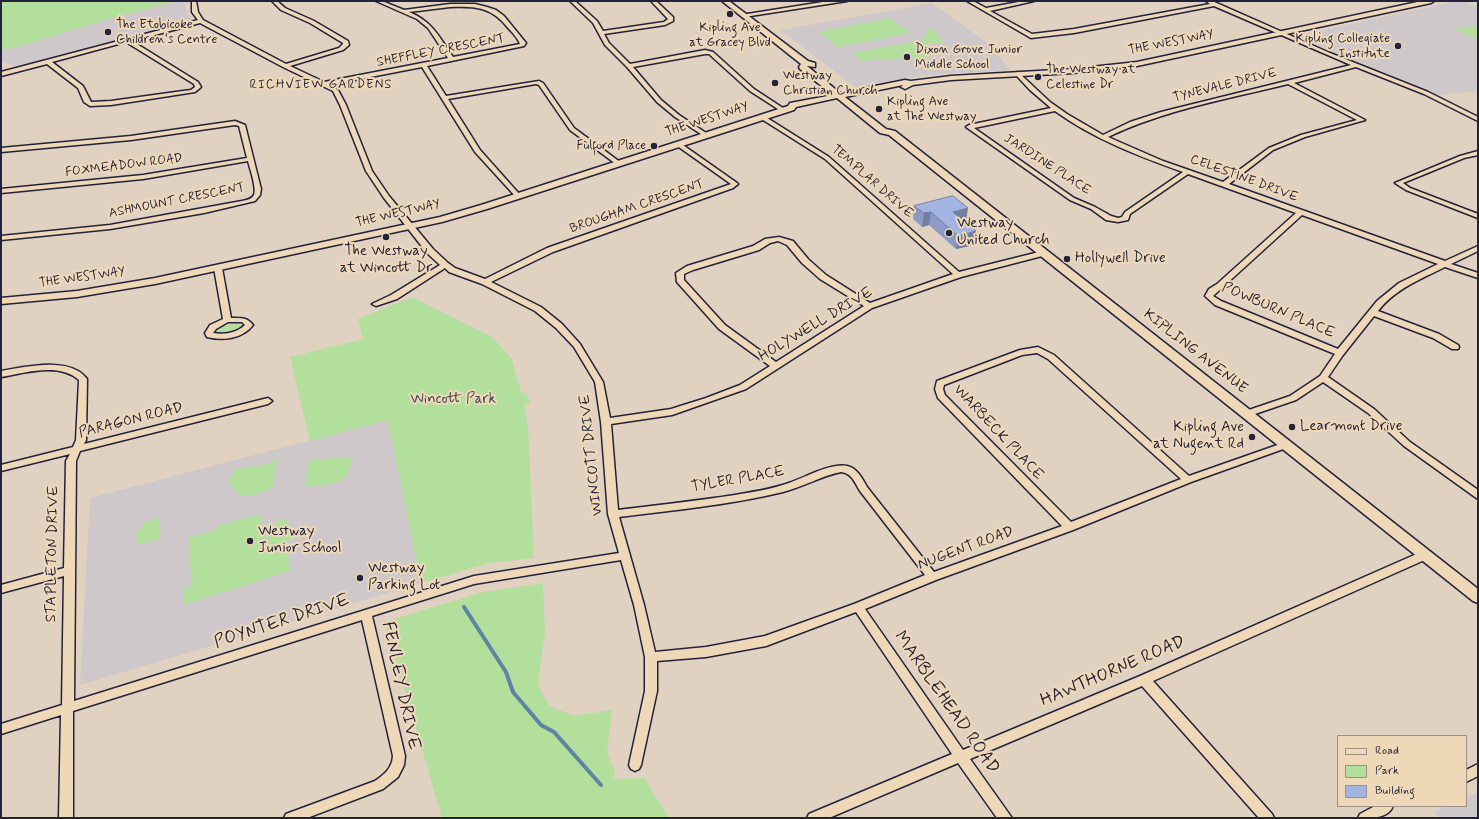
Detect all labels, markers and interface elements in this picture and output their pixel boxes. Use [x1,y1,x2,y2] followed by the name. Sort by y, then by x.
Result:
[725,9,735,19] marker: Kipling Ave at Gracey Blvd
[116,17,217,48] place label: The Etobicoke Children's Centre
[689,20,771,51] place label: Kipling Ave at Gracey Blvd
[103,27,113,37] marker: The Etobicoke Children's Centre
[1127,27,1215,59] street label: THE WESTWAY
[376,31,506,71] street label: SHEFFLEY CRESCENT
[1296,31,1390,62] place label: Kipling Collegiate Institute
[1393,41,1403,51] marker: Kipling Collegiate Institute
[915,42,1022,73] place label: Dixon Grove Junior Middle School
[902,52,912,62] marker: Dixon Grove Junior Middle School
[1046,62,1135,93] place label: The Westway at Celestine Dr
[1171,66,1279,106] street label: TYNEVALE DRIVE
[783,68,877,99] place label: Westway Christian Church
[1033,72,1043,82] marker: The Westway at Celestine Dr
[250,77,392,93] district label: RICHVIEW GARDENS
[770,78,780,88] marker: Westway Christian Church
[887,94,976,125] place label: Kipling Ave at The Westway
[663,99,751,141] street label: THE WESTWAY
[874,104,884,114] marker: Kipling Ave at The Westway
[1001,131,1093,199] street label: JARDINE PLACE
[577,138,646,154] place label: Fulford Place
[649,141,659,151] marker: Fulford Place
[828,142,916,222] street label: TEMPLAR DRIVE
[64,151,184,181] street label: FOXMEADOW ROAD
[1188,152,1300,206] street label: CELESTINE DRIVE
[568,177,706,237] street label: BROUGHAM CRESCENT
[108,180,246,222] street label: ASHMOUNT CRESCENT
[354,197,442,231] street label: THE WESTWAY
[957,215,1049,250] place label: Westway United Church
[944,228,954,238] marker: Westway United Church
[381,232,391,242] marker: The Westway at Wincott Dr
[340,243,432,278] place label: The Westway at Wincott Dr
[1075,250,1166,268] place label: Hollywell Drive
[1062,254,1072,264] marker: Hollywell Drive
[38,264,126,292] street label: THE WESTWAY
[1219,279,1337,343] street label: POWBURN PLACE
[756,284,876,366] street label: HOLYWELL DRIVE
[1139,306,1251,398] street label: KIPLING AVENUE
[949,381,1047,485] street label: WARBECK PLACE
[410,391,496,409] park label: Wincott Park
[577,393,607,517] street label: WINCOTT DRIVE
[77,399,185,443] street label: PARAGON ROAD
[1300,418,1402,436] place label: Learmont Drive
[1153,419,1244,454] place label: Kipling Ave at Nugent Rd
[1287,422,1297,432] marker: Learmont Drive
[1247,432,1257,442] marker: Kipling Ave at Nugent Rd
[690,463,786,497] street label: TYLER PLACE
[43,485,63,623] street label: STAPLETON DRIVE
[258,523,341,558] place label: Westway Junior School
[916,523,1016,575] street label: NUGENT ROAD
[245,536,255,546] marker: Westway Junior School
[368,560,440,595] place label: Westway Parking Lot
[355,573,365,583] marker: Westway Parking Lot
[212,590,352,654] street label: POYNTER DRIVE
[376,620,424,752] street label: FENLEY DRIVE
[889,627,1003,779] street label: MARBLEHEAD ROAD
[1037,632,1189,712] street label: HAWTHORNE ROAD
[1337,735,1467,807] legend
[1375,743,1399,759] text: Road
[1375,763,1399,779] text: Park
[1375,783,1415,799] text: Building

